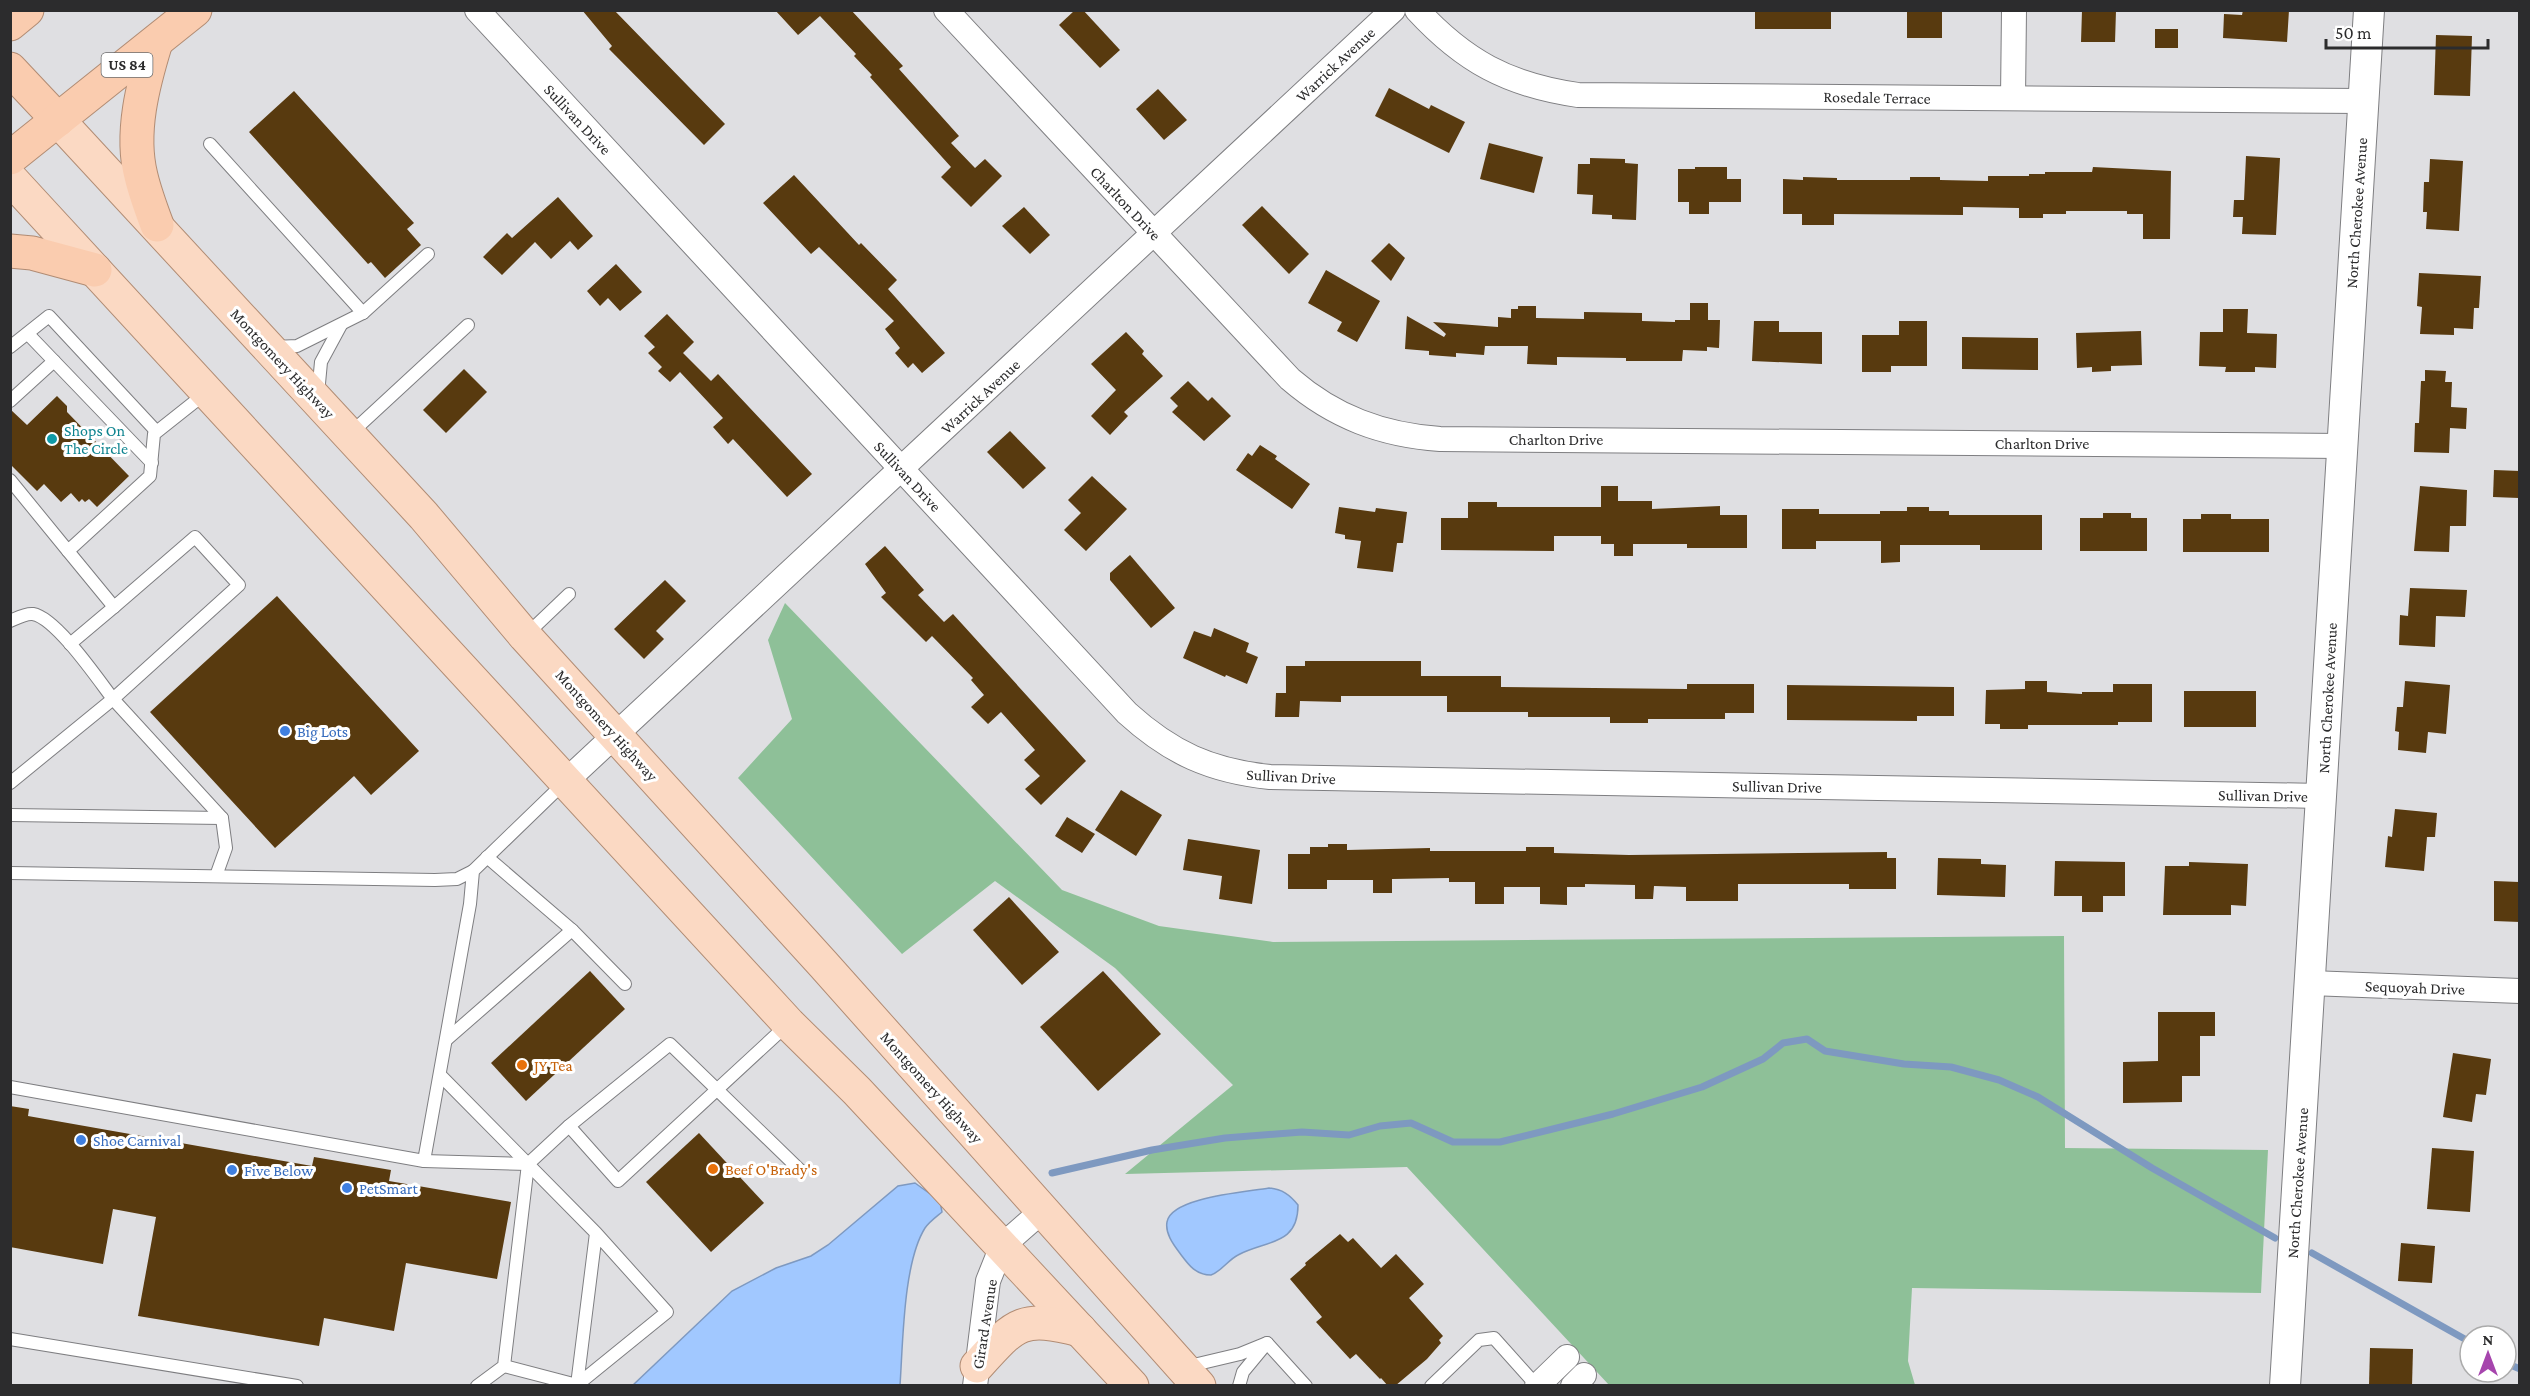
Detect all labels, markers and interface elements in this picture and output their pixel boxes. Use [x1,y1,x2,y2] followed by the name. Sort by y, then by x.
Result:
[2326,12,2488,50] scale bar
[2335,23,2372,43] text: 50 m
[1293,24,1378,105] street label: Warrick Avenue
[102,53,152,77] road number: US 84
[541,81,614,158] street label: Sullivan Drive
[1823,88,1931,107] street label: Rosedale Terrace
[2343,137,2370,289] street label: North Cherokee Avenue
[1087,163,1164,244] street label: Charlton Drive
[227,305,338,423] street label: Montgomery Highway
[938,356,1023,437] street label: Warrick Avenue
[64,422,128,457] place label: Shops On The Circle
[1509,431,1603,448] street label: Charlton Drive
[45,432,59,446] marker: Shops On The Circle
[1995,435,2089,452] street label: Charlton Drive
[871,438,944,515] street label: Sullivan Drive
[2315,622,2340,774] street label: North Cherokee Avenue
[551,666,662,786] street label: Montgomery Highway
[297,723,348,741] place label: Big Lots
[278,724,292,738] marker: Big Lots
[1246,766,1336,787] street label: Sullivan Drive
[1732,777,1822,796] street label: Sullivan Drive
[2218,786,2308,805] street label: Sullivan Drive
[2365,977,2465,999] street label: Sequoyah Drive
[876,1028,987,1148] street label: Montgomery Highway
[532,1057,573,1075] place label: JY Tea
[515,1058,529,1072] marker: JY Tea
[2284,1107,2311,1259] street label: North Cherokee Avenue
[93,1132,181,1149] place label: Shoe Carnival
[74,1133,88,1147] marker: Shoe Carnival
[725,1161,817,1179] place label: Beef O'Brady's
[244,1162,313,1179] place label: Five Below
[706,1162,720,1176] marker: Beef O'Brady's
[225,1163,239,1177] marker: Five Below
[359,1180,418,1197] place label: PetSmart
[340,1181,354,1195] marker: PetSmart
[969,1278,1000,1370] street label: Girard Avenue
[2458,1324,2518,1384] north arrow
[2483,1331,2494,1348] text: N

